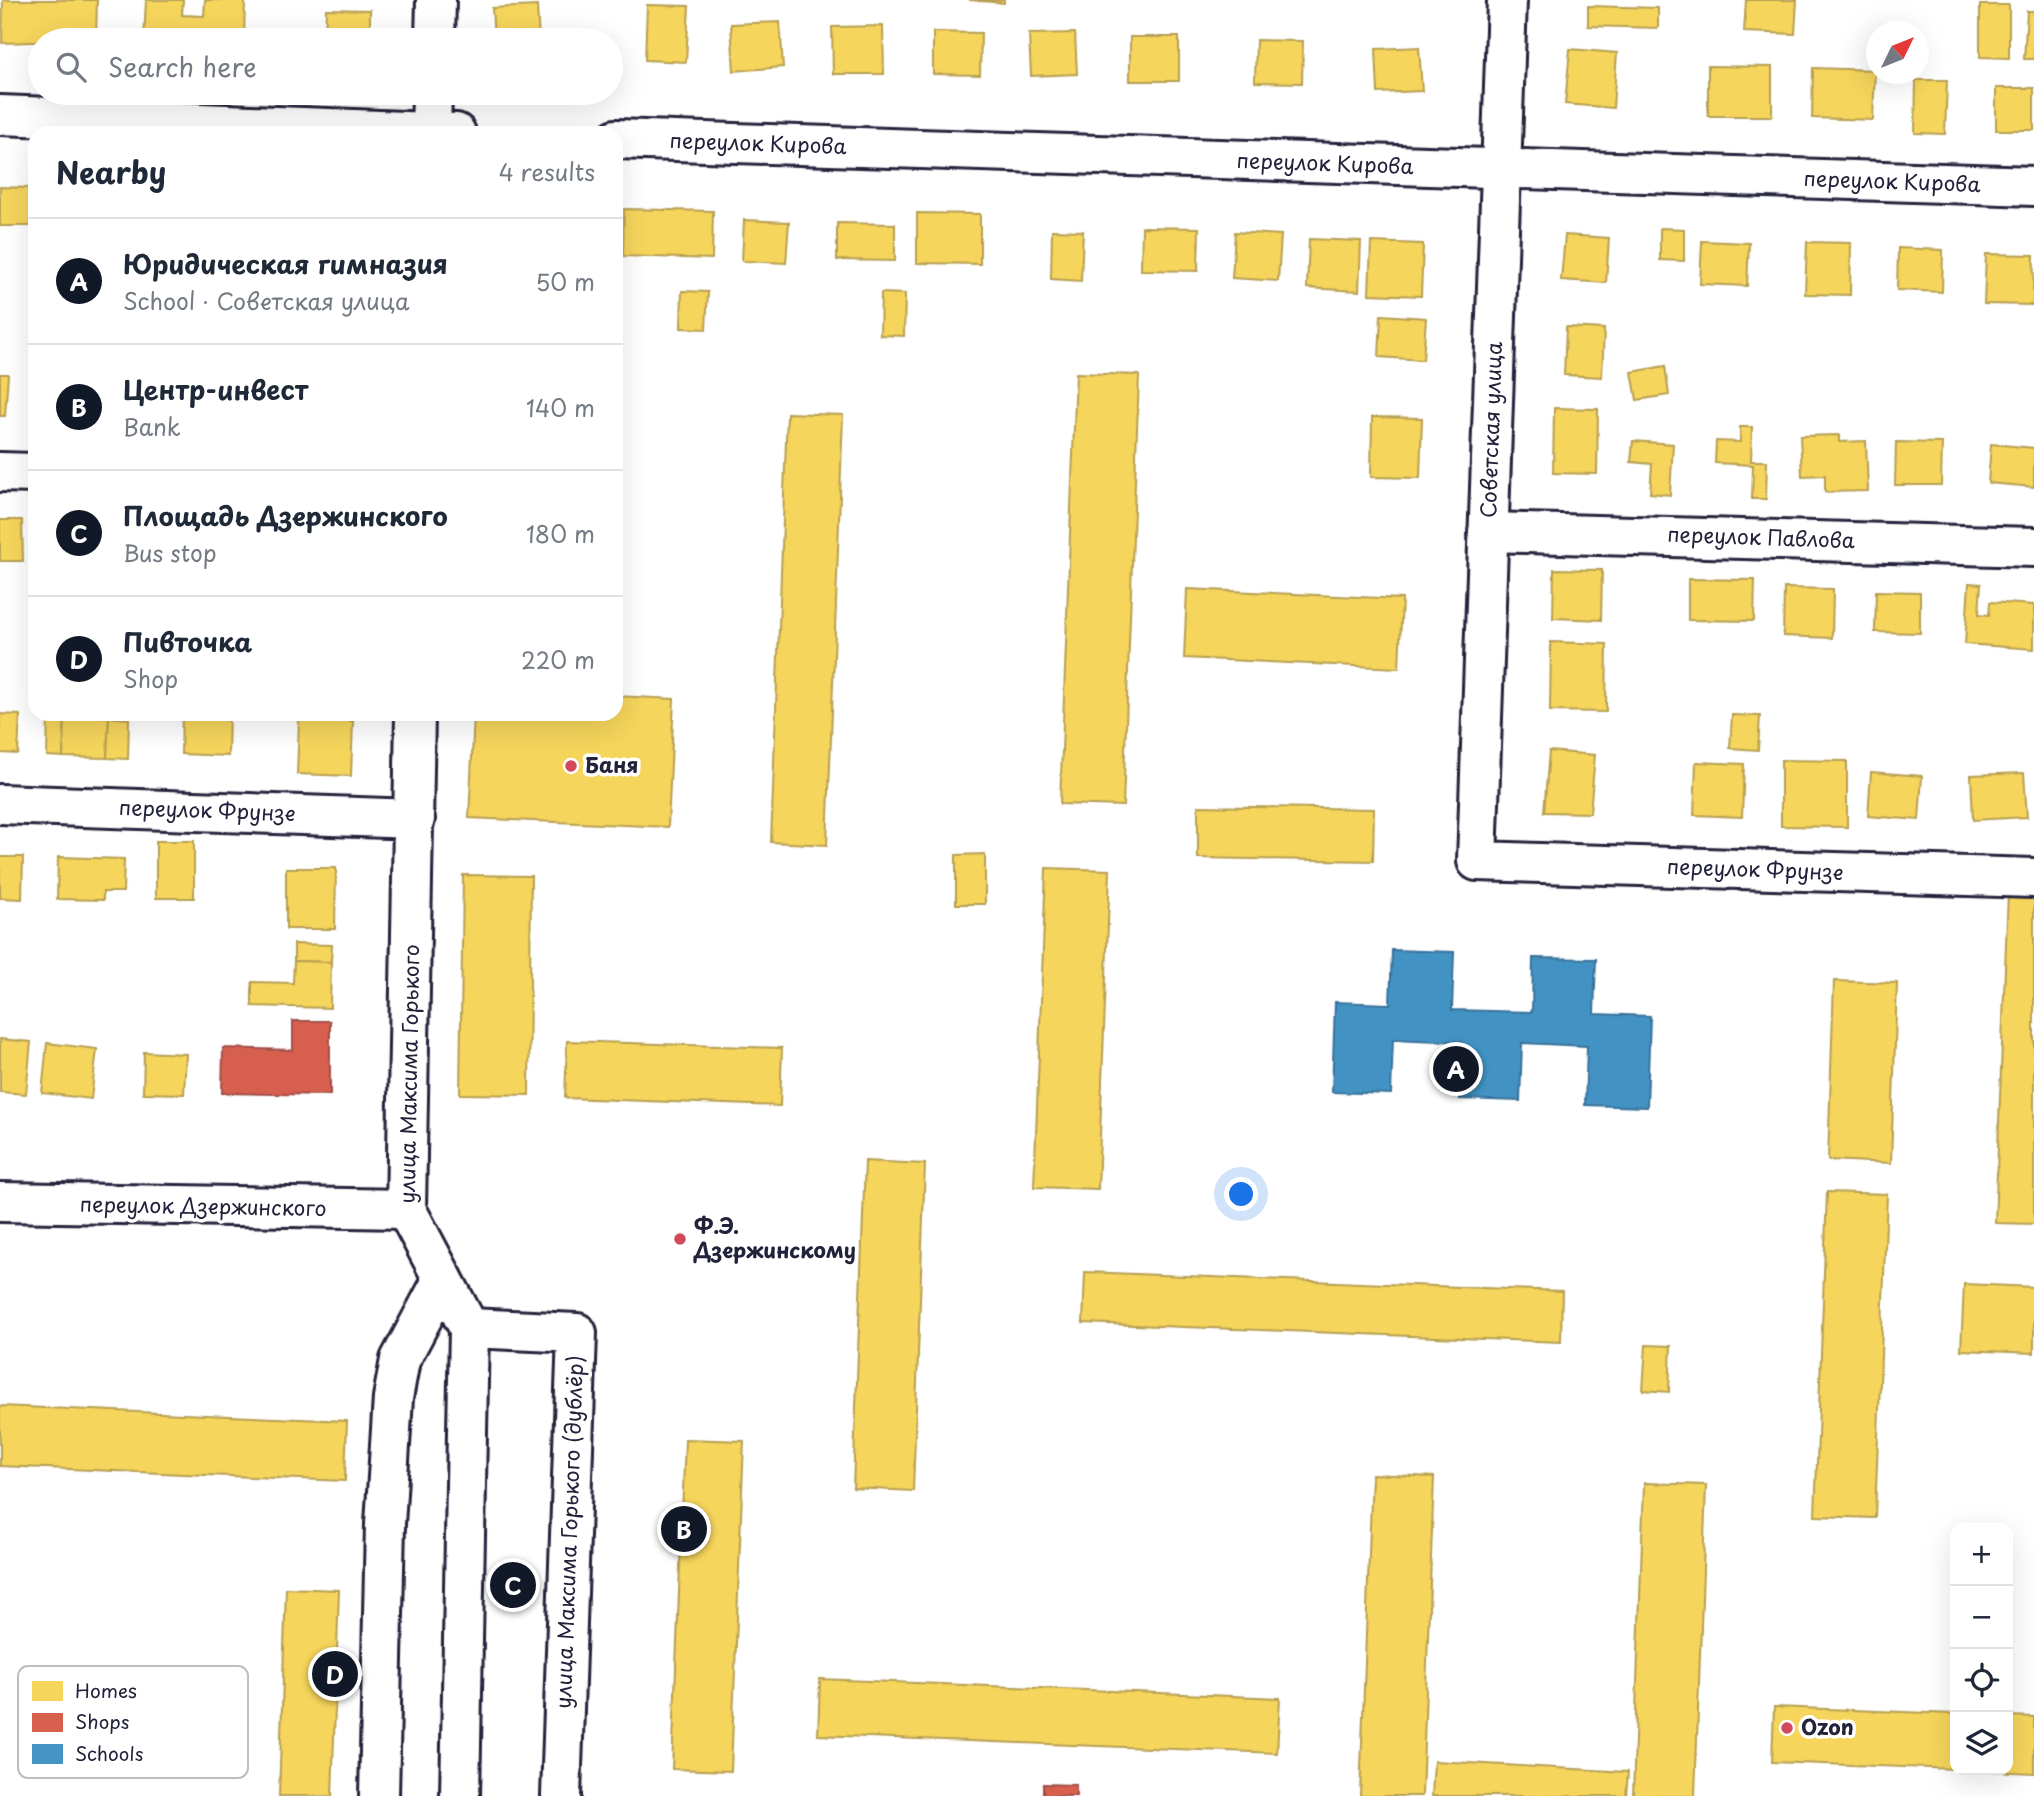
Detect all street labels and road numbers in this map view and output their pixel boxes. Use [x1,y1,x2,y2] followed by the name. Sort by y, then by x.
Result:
[669,123,847,161] street label: переулок Кирова
[1236,143,1414,181] street label: переулок Кирова
[1803,161,1981,199] street label: переулок Кирова
[1471,341,1509,519] street label: Советская улица
[1667,517,1856,555] street label: переулок Павлова
[118,790,296,828] street label: переулок Фрунзе
[1666,849,1844,887] street label: переулок Фрунзе
[390,944,426,1204] street label: улица Максима Горького
[79,1187,327,1223] street label: переулок Дзержинского
[546,1355,590,1709] street label: улица Максима Горького (дублёр)

